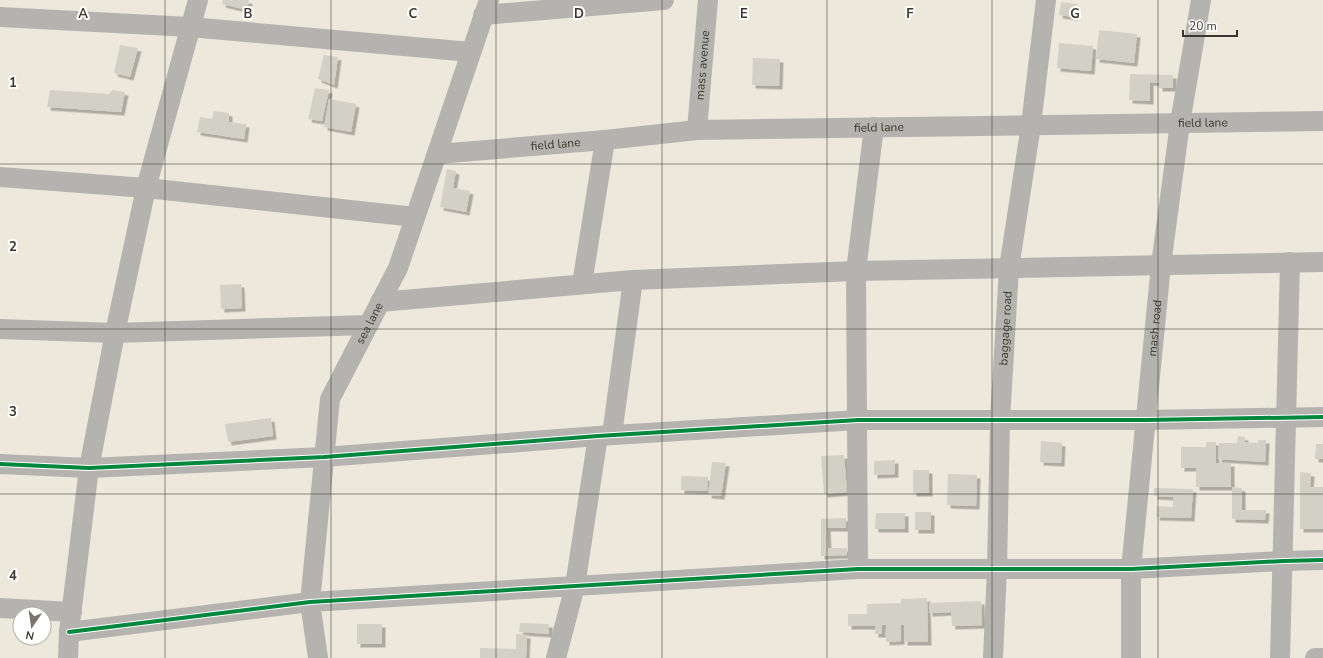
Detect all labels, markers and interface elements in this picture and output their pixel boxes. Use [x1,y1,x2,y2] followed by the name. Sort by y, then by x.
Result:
[78,5,88,23] text: A
[244,5,253,23] text: B
[409,5,418,23] text: C
[574,5,584,23] text: D
[740,5,748,23] text: E
[906,5,914,23] text: F
[1070,5,1080,23] text: G
[1183,12,1237,38] scale bar
[1189,18,1217,34] text: 20 m
[692,30,713,101] street label: mass avenue
[9,74,17,92] text: 1
[1178,114,1228,131] street label: field lane
[854,119,904,136] street label: field lane
[530,134,581,154] street label: field lane
[9,238,17,256] text: 2
[995,291,1016,366] street label: baggage road
[1144,299,1166,357] street label: mash road
[352,300,387,347] street label: sea lane
[9,403,17,421] text: 3
[9,567,17,585] text: 4
[12,606,52,646] north arrow
[24,627,36,643] text: N

